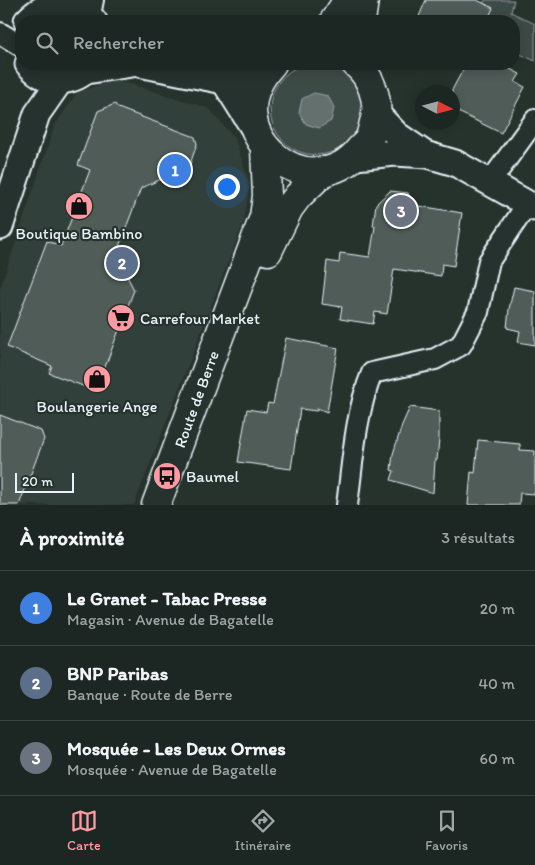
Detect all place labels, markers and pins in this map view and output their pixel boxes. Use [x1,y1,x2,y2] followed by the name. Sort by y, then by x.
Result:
[159,151,191,189] pin: 1
[64,191,94,221] shop icon: Boutique Bambino
[385,192,417,230] pin: 3
[16,224,142,243] place label: Boutique Bambino
[106,244,138,282] pin: 2
[106,303,136,333] supermarket icon: Carrefour Market
[140,309,260,328] place label: Carrefour Market
[82,364,112,394] shop icon: Boulangerie Ange
[37,397,157,416] place label: Boulangerie Ange
[152,461,182,491] bus stop icon: Baumel
[186,467,240,486] place label: Baumel

